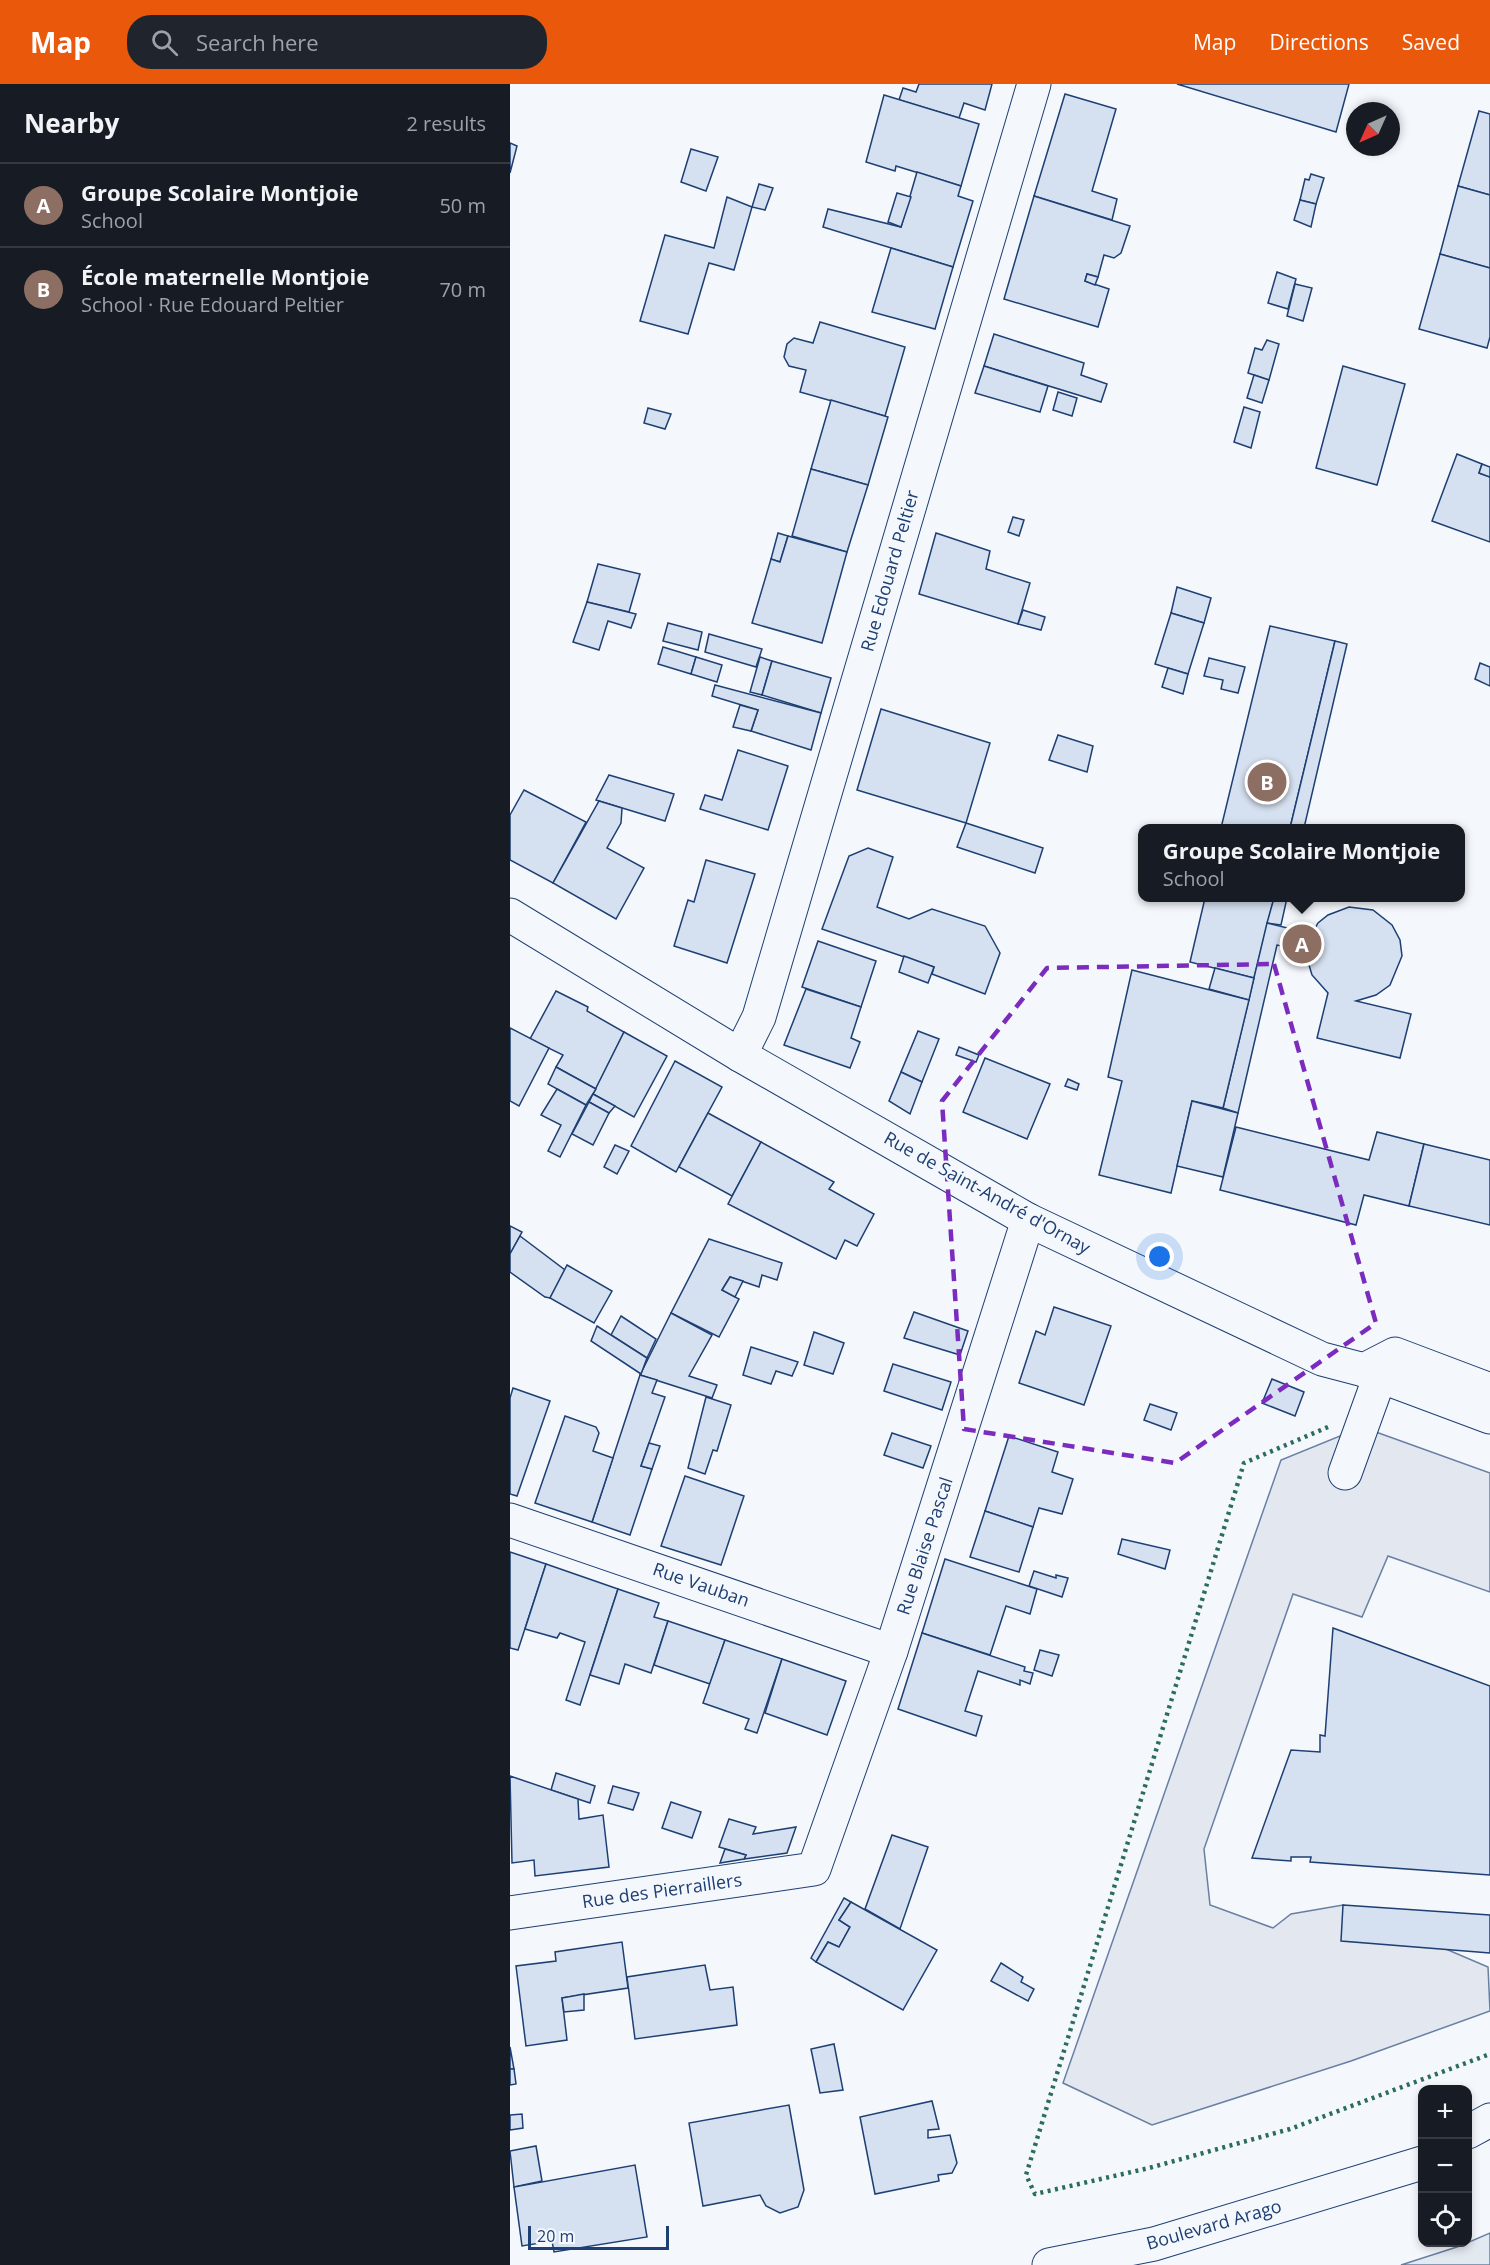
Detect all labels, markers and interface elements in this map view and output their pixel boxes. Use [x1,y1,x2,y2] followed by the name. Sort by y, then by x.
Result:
[127,15,547,69] search box
[30,23,91,61] text: Map
[148,26,181,59] icon: search
[196,27,319,57] text: Search here
[1193,28,1236,56] text: Map
[1269,28,1369,56] text: Directions
[1402,28,1460,56] text: Saved
[1346,102,1400,156] north arrow
[24,105,119,141] text: Nearby
[406,110,486,137] text: 2 results
[81,177,359,207] text: Groupe Scolaire Montjoie
[37,192,50,219] text: A
[439,192,486,219] text: 50 m
[81,207,143,234] text: School
[81,261,369,291] text: École maternelle Montjoie
[37,276,50,303] text: B
[439,276,486,303] text: 70 m
[81,291,344,318] text: School · Rue Edouard Peltier
[855,487,924,654] street label: Rue Edouard Peltier
[1248,760,1287,804] pin: B
[1138,824,1465,902] popup
[1163,835,1440,865] text: Groupe Scolaire Montjoie
[1163,865,1225,892] text: School
[1282,922,1322,966] pin: A
[880,1125,1096,1259] street label: Rue de Saint-André d'Ornay
[1145,1242,1174,1271] your location
[890,1474,958,1618] street label: Rue Blaise Pascal
[650,1556,753,1612] street label: Rue Vauban
[580,1867,743,1913] street label: Rue des Pierraillers
[1418,2085,1472,2247] map controls
[1418,2085,1472,2139] button: +
[1418,2139,1472,2193] button: −
[1143,2193,1284,2255] street label: Boulevard Arago
[1418,2193,1472,2247] button: locate
[528,2223,669,2250] scale bar
[537,2225,574,2247] text: 20 m

